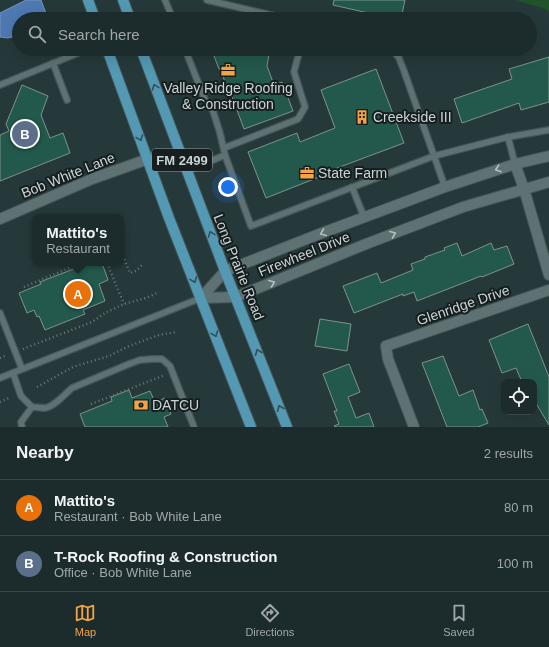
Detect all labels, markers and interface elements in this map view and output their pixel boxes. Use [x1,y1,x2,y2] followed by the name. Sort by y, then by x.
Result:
[12,12,537,56] search box
[26,23,48,45] icon: search
[58,26,140,43] text: Search here
[220,62,236,78] office icon: Valley Ridge Roofing & Construction
[163,80,293,112] place label: Valley Ridge Roofing & Construction
[151,83,159,90] one-way arrow
[354,109,370,125] building icon: Creekside III
[373,109,452,125] place label: Creekside III
[12,119,38,149] pin: B
[135,134,143,141] one-way arrow
[19,149,117,201] street label: Bob White Lane
[152,149,212,171] road number: FM 2499
[299,165,315,181] office icon: State Farm
[318,165,387,181] place label: State Farm
[494,165,501,173] one-way arrow
[218,177,238,197] your location
[210,212,268,322] street label: Long Prairie Road
[32,214,124,266] popup
[46,224,107,241] text: Mattito's
[256,228,352,280] street label: Firewheel Drive
[319,228,326,236] one-way arrow
[207,231,215,238] one-way arrow
[388,231,396,239] one-way arrow
[46,241,110,256] text: Restaurant
[190,276,198,283] one-way arrow
[65,279,91,309] pin: A
[269,279,276,287] one-way arrow
[414,282,512,328] street label: Glenridge Drive
[210,330,218,338] one-way arrow
[254,348,262,355] one-way arrow
[501,379,537,415] map controls
[501,379,537,415] button: locate
[133,397,149,413] bank icon: DATCU
[152,397,199,413] place label: DATCU
[276,404,284,411] one-way arrow
[16,443,74,462] text: Nearby
[484,446,533,461] text: 2 results
[54,492,115,509] text: Mattito's
[24,500,34,515] text: A
[504,500,533,515] text: 80 m
[54,509,222,524] text: Restaurant · Bob White Lane
[54,548,277,565] text: T-Rock Roofing & Construction
[24,556,34,571] text: B
[497,556,533,571] text: 100 m
[54,565,192,580] text: Office · Bob White Lane
[74,602,96,638] tab: Map
[245,602,294,638] tab: Directions
[443,602,474,638] tab: Saved

